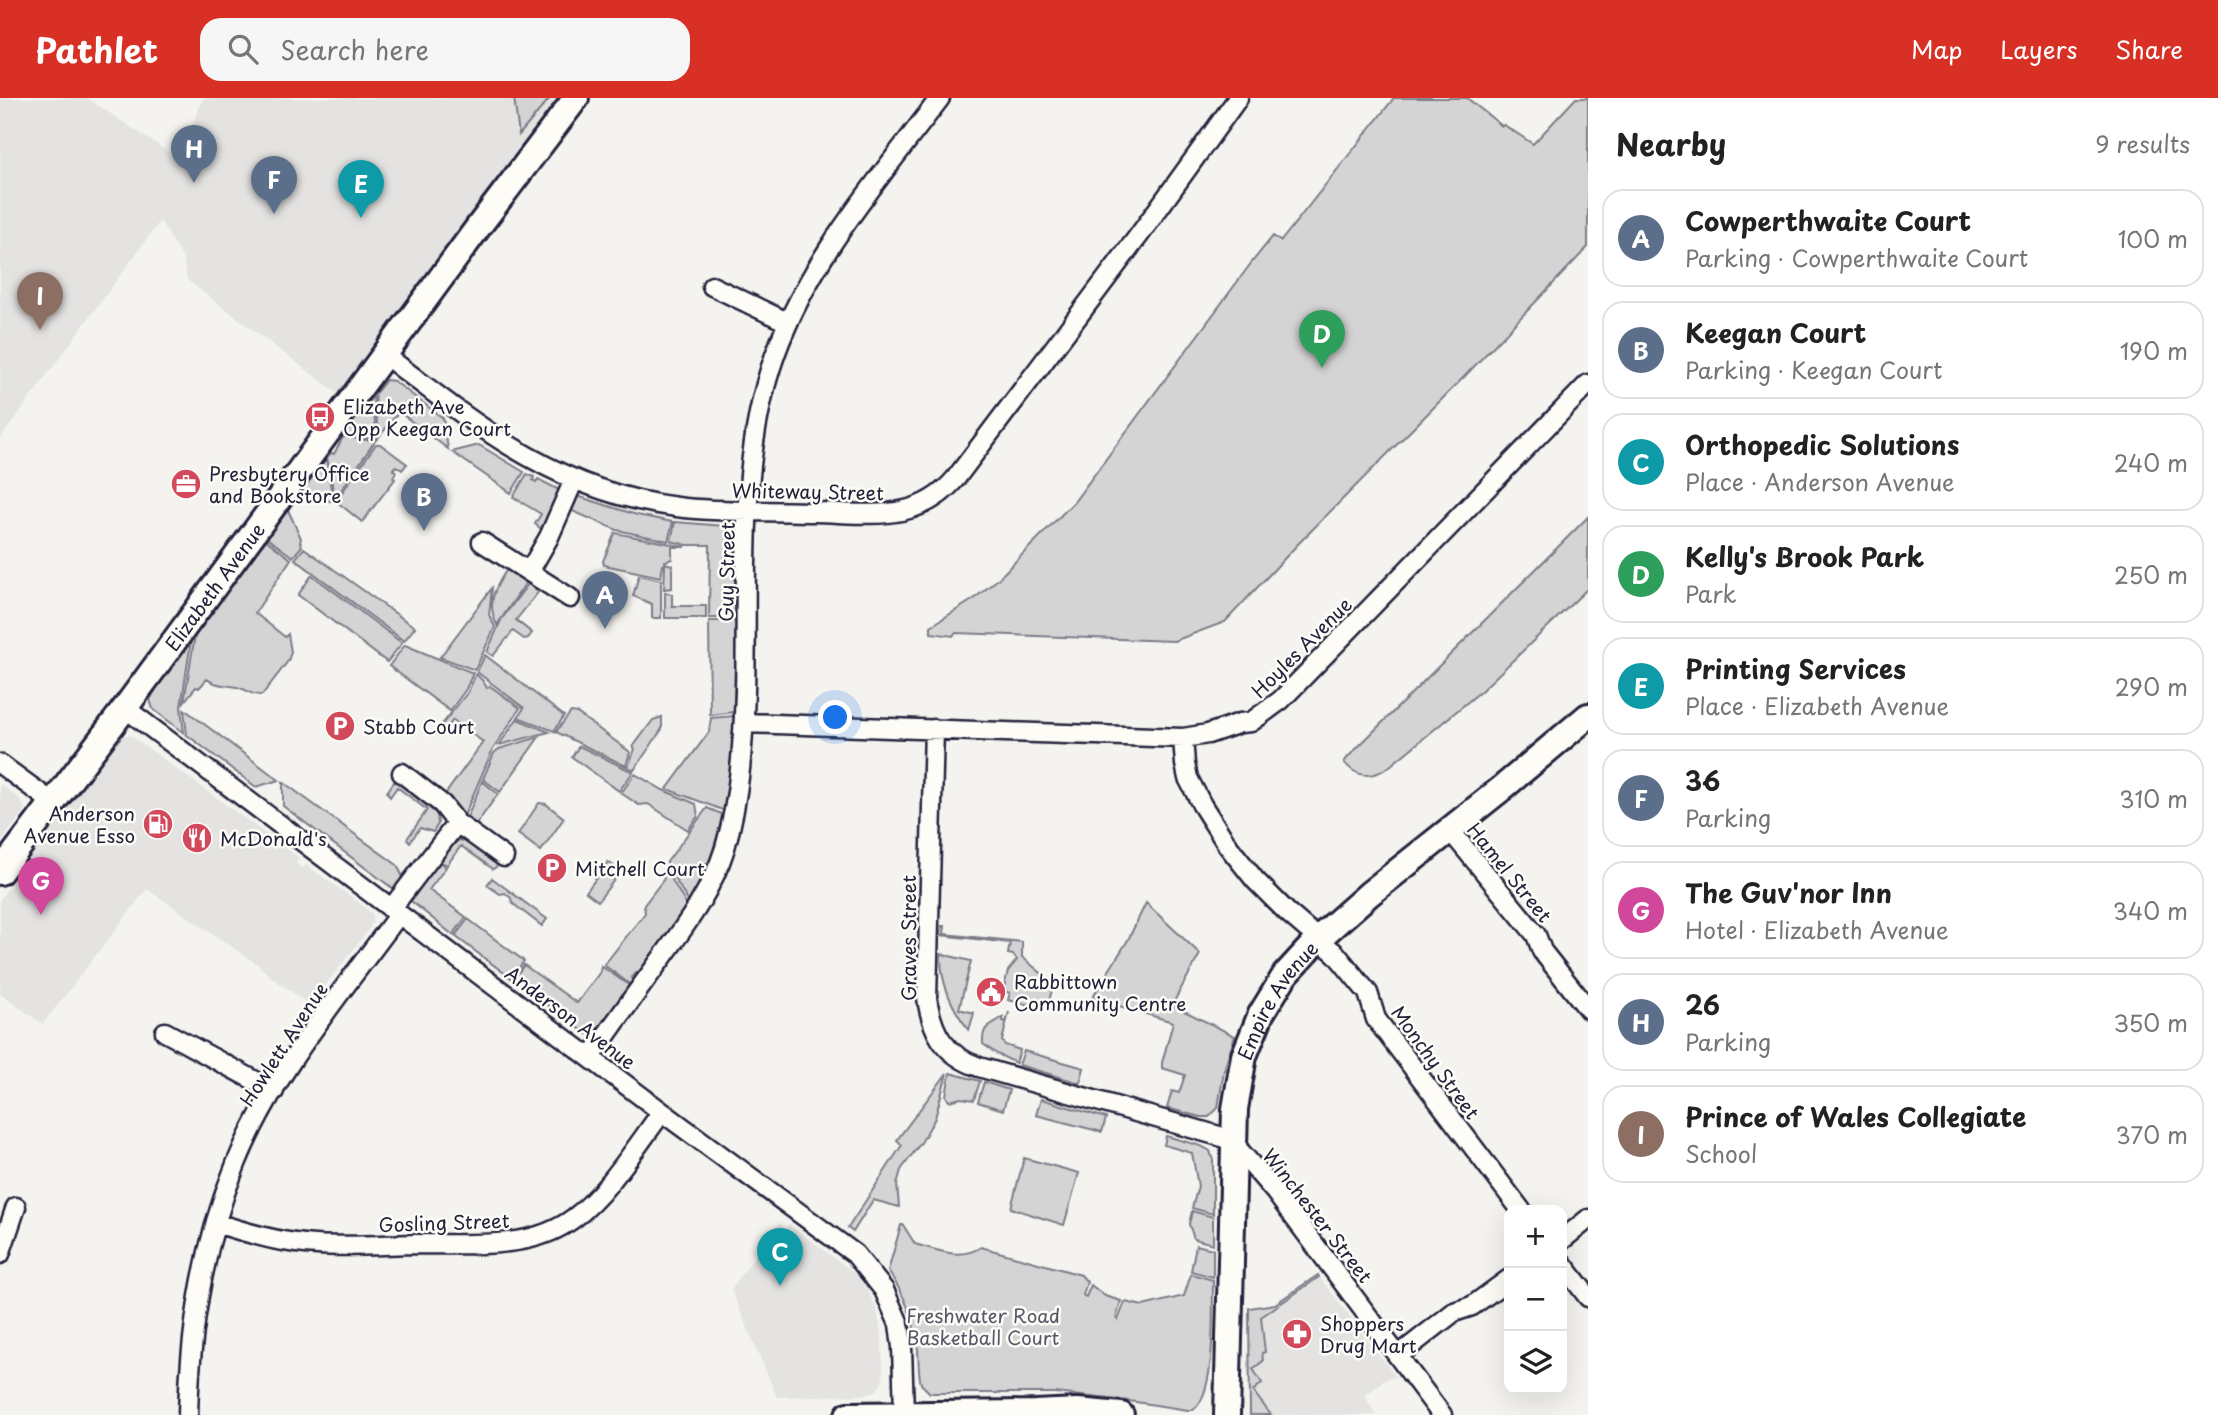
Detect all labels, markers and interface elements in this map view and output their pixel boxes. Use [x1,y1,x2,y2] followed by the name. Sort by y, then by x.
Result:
[200,18,690,81] search box
[35,24,158,74] text: Pathlet
[224,30,262,68] icon: search
[280,30,429,69] text: Search here
[1911,31,1962,67] text: Map
[2000,31,2077,67] text: Layers
[2115,31,2183,67] text: Share
[1616,121,1726,166] text: Nearby
[171,125,217,183] pin: H
[2095,126,2190,161] text: 9 results
[251,156,297,214] pin: F
[338,160,384,218] pin: E
[1685,201,1971,240] text: Cowperthwaite Court
[1632,221,1650,256] text: A
[2118,221,2188,256] text: 100 m
[1685,240,2028,275] text: Parking · Cowperthwaite Court
[17,272,63,330] pin: I
[1299,310,1345,368] pin: D
[1685,313,1866,352] text: Keegan Court
[1633,333,1649,368] text: B
[2120,333,2188,368] text: 190 m
[1685,352,1942,387] text: Parking · Keegan Court
[343,392,511,442] place label: Elizabeth Ave Opp Keegan Court
[303,400,337,434] bus stop icon: Elizabeth Ave Opp Keegan Court
[1685,425,1959,464] text: Orthopedic Solutions
[1632,445,1650,480] text: C
[2114,445,2188,480] text: 240 m
[209,459,370,509] place label: Presbytery Office and Bookstore
[1685,464,1955,499] text: Place · Anderson Avenue
[169,467,203,501] office icon: Presbytery Office and Bookstore
[401,473,447,531] pin: B
[732,476,884,506] street label: Whiteway Street
[158,517,271,656] street label: Elizabeth Avenue
[711,522,741,622] street label: Guy Street
[1685,537,1924,576] text: Kelly's Brook Park
[1632,557,1650,592] text: D
[2114,557,2188,592] text: 250 m
[582,571,628,629] pin: A
[1685,576,1736,611] text: Park
[1244,590,1358,704] street label: Hoyles Avenue
[1685,649,1906,688] text: Printing Services
[1634,669,1648,704] text: E
[2115,669,2188,704] text: 290 m
[1685,688,1949,723] text: Place · Elizabeth Avenue
[818,700,852,734] your location
[323,709,357,743] parking icon: Stabb Court
[363,712,475,740] place label: Stabb Court
[1685,761,1720,800] text: 36
[1634,781,1648,816] text: F
[2119,781,2188,816] text: 310 m
[24,799,135,849] place label: Anderson Avenue Esso
[1685,800,1771,835] text: Parking
[141,807,175,841] fuel station icon: Anderson Avenue Esso
[1461,816,1559,928] street label: Hamel Street
[180,821,214,855] restaurant icon: McDonald's
[220,824,327,852] place label: McDonald's
[535,851,569,885] parking icon: Mitchell Court
[575,854,705,882] place label: Mitchell Court
[18,857,64,915] pin: G
[1685,873,1892,912] text: The Guv'nor Inn
[894,875,922,1001] street label: Graves Street
[1632,893,1650,928] text: G
[2113,893,2188,928] text: 340 m
[1685,912,1949,947] text: Hotel · Elizabeth Avenue
[1230,934,1324,1064] street label: Empire Avenue
[500,959,642,1075] street label: Anderson Avenue
[1014,967,1186,1017] place label: Rabbittown Community Centre
[974,975,1008,1009] public building icon: Rabbittown Community Centre
[232,977,334,1111] street label: Howlett Avenue
[1685,985,1720,1024] text: 26
[1385,1000,1487,1125] street label: Monchy Street
[1632,1005,1650,1040] text: H
[2113,1005,2188,1040] text: 350 m
[1685,1024,1771,1059] text: Parking
[1685,1097,2026,1136] text: Prince of Wales Collegiate
[1637,1117,1645,1152] text: I
[2115,1117,2188,1152] text: 370 m
[1685,1136,1757,1171] text: School
[1256,1142,1380,1288] street label: Winchester Street
[1504,1205,1567,1394] map controls
[1504,1205,1567,1268] button: +
[378,1206,510,1238] street label: Gosling Street
[757,1228,803,1286] pin: C
[1504,1268,1567,1331] button: −
[906,1301,1060,1351] park label: Freshwater Road Basketball Court
[1320,1309,1417,1359] place label: Shoppers Drug Mart
[1280,1317,1314,1351] pharmacy icon: Shoppers Drug Mart
[1504,1331,1567,1394] button: layers

